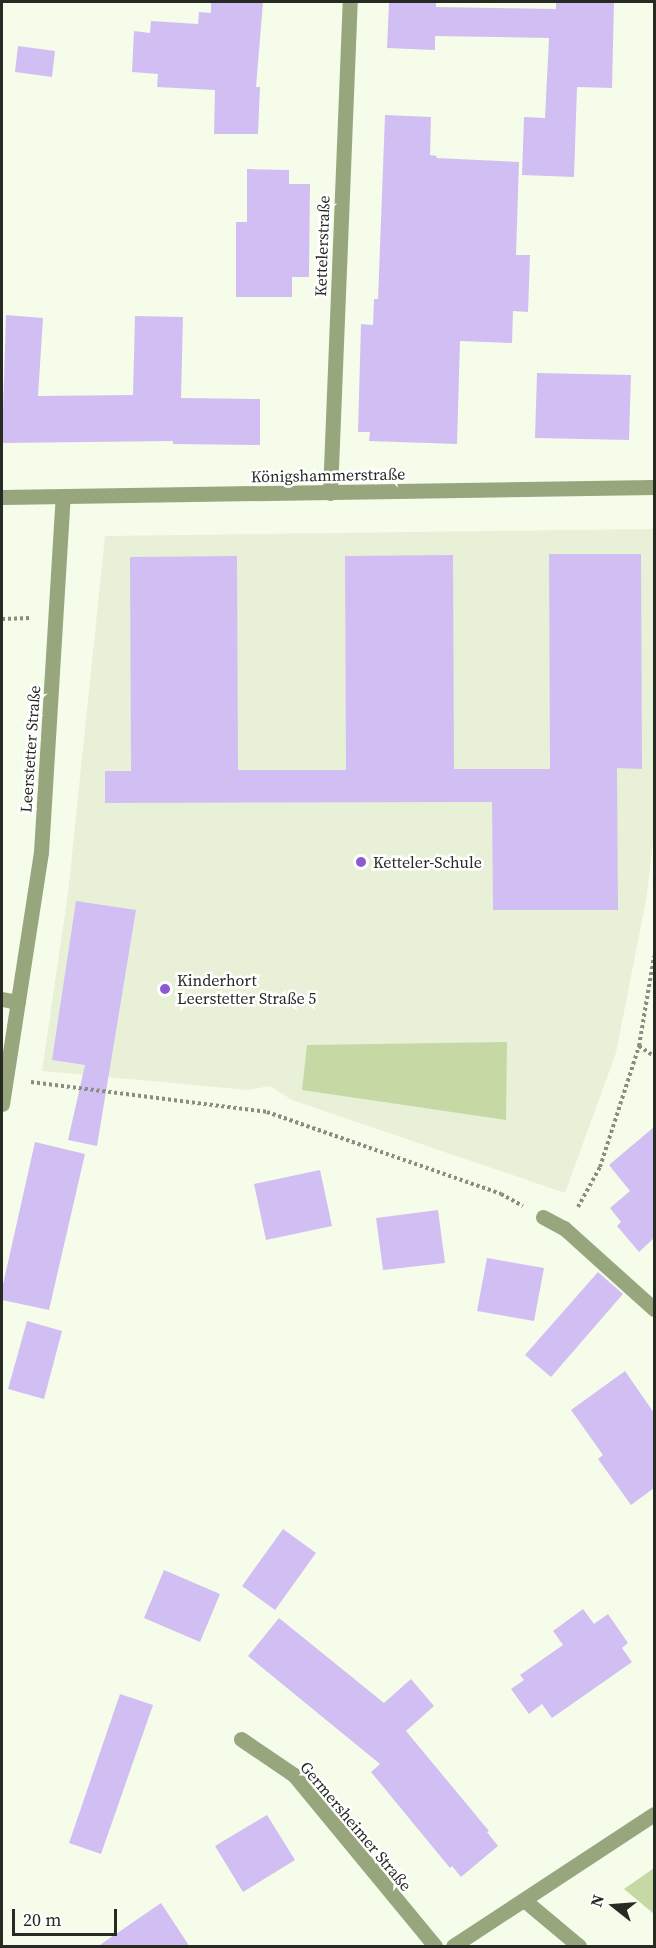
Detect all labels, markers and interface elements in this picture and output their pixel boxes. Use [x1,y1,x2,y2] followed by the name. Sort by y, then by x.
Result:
[311,195,333,297] street label: Kettelerstraße
[251,464,405,486] street label: Königshammerstraße
[16,685,44,813] street label: Leerstetter Straße
[373,852,482,872] place label: Ketteler-Schule
[354,855,368,869] marker: Ketteler-Schule
[177,970,316,1008] place label: Kinderhort Leerstetter Straße 5
[158,982,172,996] marker: Kinderhort Leerstetter Straße 5
[296,1757,416,1895] street label: Germersheimer Straße
[584,1876,644,1936] north arrow
[585,1892,609,1910] text: N
[15,1897,120,1935] scale bar
[23,1907,61,1932] text: 20 m

